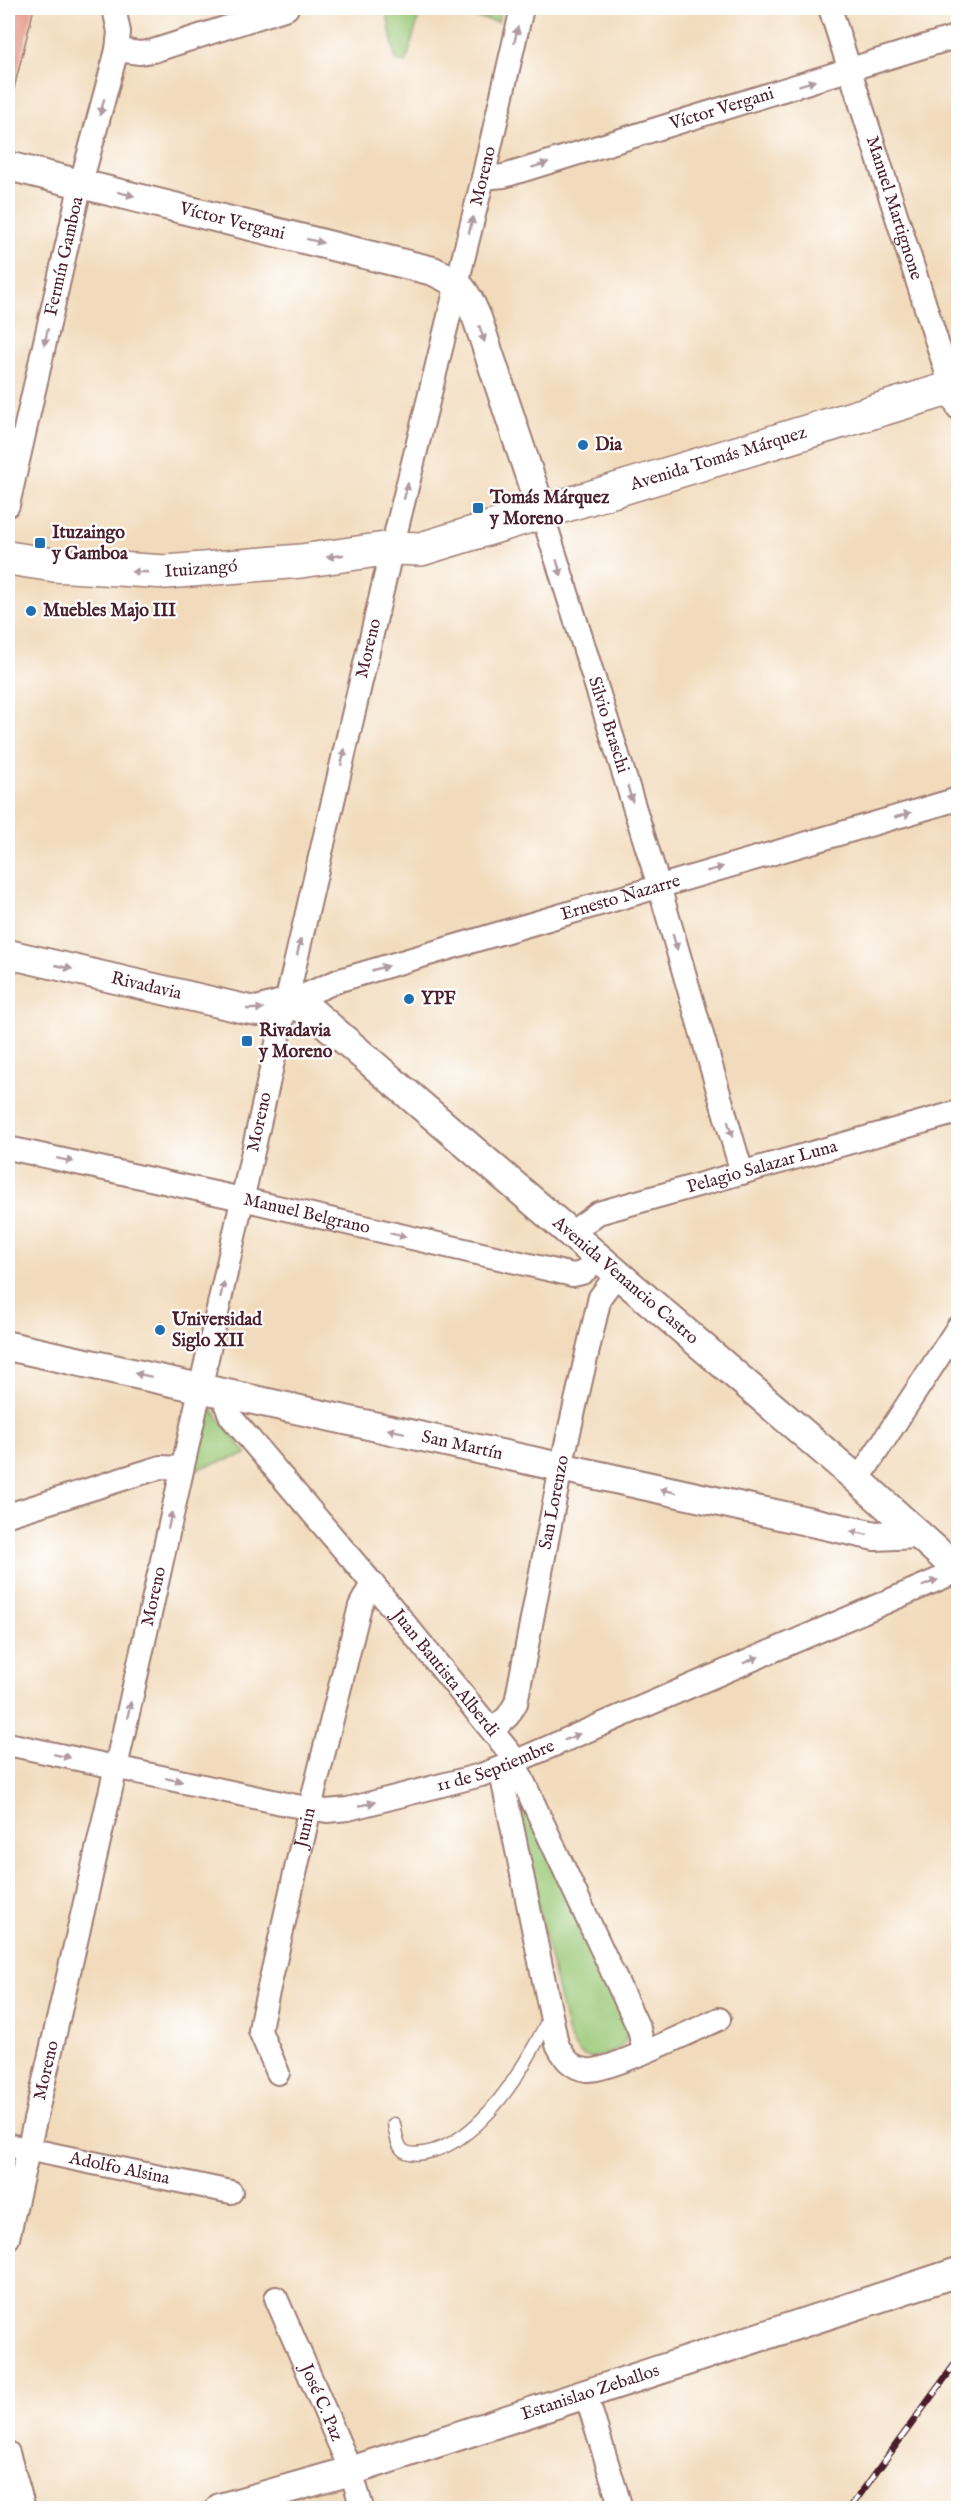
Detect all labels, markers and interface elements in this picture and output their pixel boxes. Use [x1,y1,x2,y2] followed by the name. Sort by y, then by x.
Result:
[511,26,521,45] one-way arrow
[798,78,816,87] one-way arrow
[666,82,777,136] street label: Víctor Vergani
[97,98,106,116] one-way arrow
[860,133,928,283] street label: Manuel Martignone
[465,144,501,208] street label: Moreno
[531,160,549,169] one-way arrow
[116,190,135,200] one-way arrow
[40,194,89,318] street label: Fermín Gamboa
[176,197,288,246] street label: Víctor Vergani
[467,216,477,234] one-way arrow
[306,237,324,247] one-way arrow
[478,325,487,343] one-way arrow
[41,328,50,347] one-way arrow
[627,421,809,497] street label: Avenida Tomás Márquez
[595,434,623,457] place label: Dia
[576,438,590,452] marker: Dia
[402,481,412,500] one-way arrow
[489,487,610,531] place label: Tomás Márquez y Moreno
[471,501,485,515] marker: Tomás Márquez y Moreno
[51,522,129,566] place label: Ituzaingo y Gamboa
[33,536,47,550] marker: Ituzaingo y Gamboa
[325,552,344,561] one-way arrow
[164,555,239,584] street label: Ituizangó
[555,559,564,577] one-way arrow
[131,568,150,577] one-way arrow
[43,600,176,623] place label: Muebles Majo III
[24,604,38,618] marker: Muebles Majo III
[351,616,387,681] street label: Moreno
[583,674,634,776] street label: Silvio Braschi
[339,747,349,766] one-way arrow
[626,785,636,803] one-way arrow
[894,810,912,819] one-way arrow
[706,864,724,874] one-way arrow
[558,869,683,926] street label: Ernesto Nazarre
[671,933,681,951] one-way arrow
[295,937,304,956] one-way arrow
[55,963,74,973] one-way arrow
[371,963,389,972] one-way arrow
[109,967,184,1005] street label: Rivadavia
[421,988,456,1011] place label: YPF
[402,992,416,1006] marker: YPF
[245,1004,264,1014] one-way arrow
[258,1020,333,1064] place label: Rivadavia y Moreno
[240,1034,254,1048] marker: Rivadavia y Moreno
[242,1090,277,1154] street label: Moreno
[726,1120,735,1138] one-way arrow
[684,1135,840,1199] street label: Pelagio Salazar Luna
[55,1156,74,1165] one-way arrow
[241,1188,373,1240] street label: Manuel Belgrano
[547,1211,703,1350] street label: Avenida Venancio Castro
[389,1231,408,1240] one-way arrow
[217,1281,227,1299] one-way arrow
[171,1309,262,1353] place label: Universidad Siglo XII
[153,1323,167,1337] marker: Universidad Siglo XII
[133,1370,152,1380] one-way arrow
[419,1425,505,1466] street label: San Martín
[386,1426,405,1435] one-way arrow
[534,1453,575,1552] street label: San Lorenzo
[659,1486,678,1495] one-way arrow
[166,1510,175,1529] one-way arrow
[850,1527,868,1537] one-way arrow
[136,1564,172,1628] street label: Moreno
[922,1578,940,1588] one-way arrow
[385,1603,504,1742] street label: Juan Bautista Alberdi
[743,1655,761,1665] one-way arrow
[124,1701,134,1719] one-way arrow
[563,1732,581,1741] one-way arrow
[434,1734,558,1797] street label: 11 de Septiembre
[53,1752,72,1761] one-way arrow
[164,1775,183,1785] one-way arrow
[358,1799,377,1809] one-way arrow
[289,1805,321,1852] street label: Junin
[28,2038,64,2102] street label: Moreno
[66,2147,172,2190] street label: Adolfo Alsina
[294,2359,348,2445] street label: José C. Paz
[518,2359,662,2426] street label: Estanislao Zeballos

